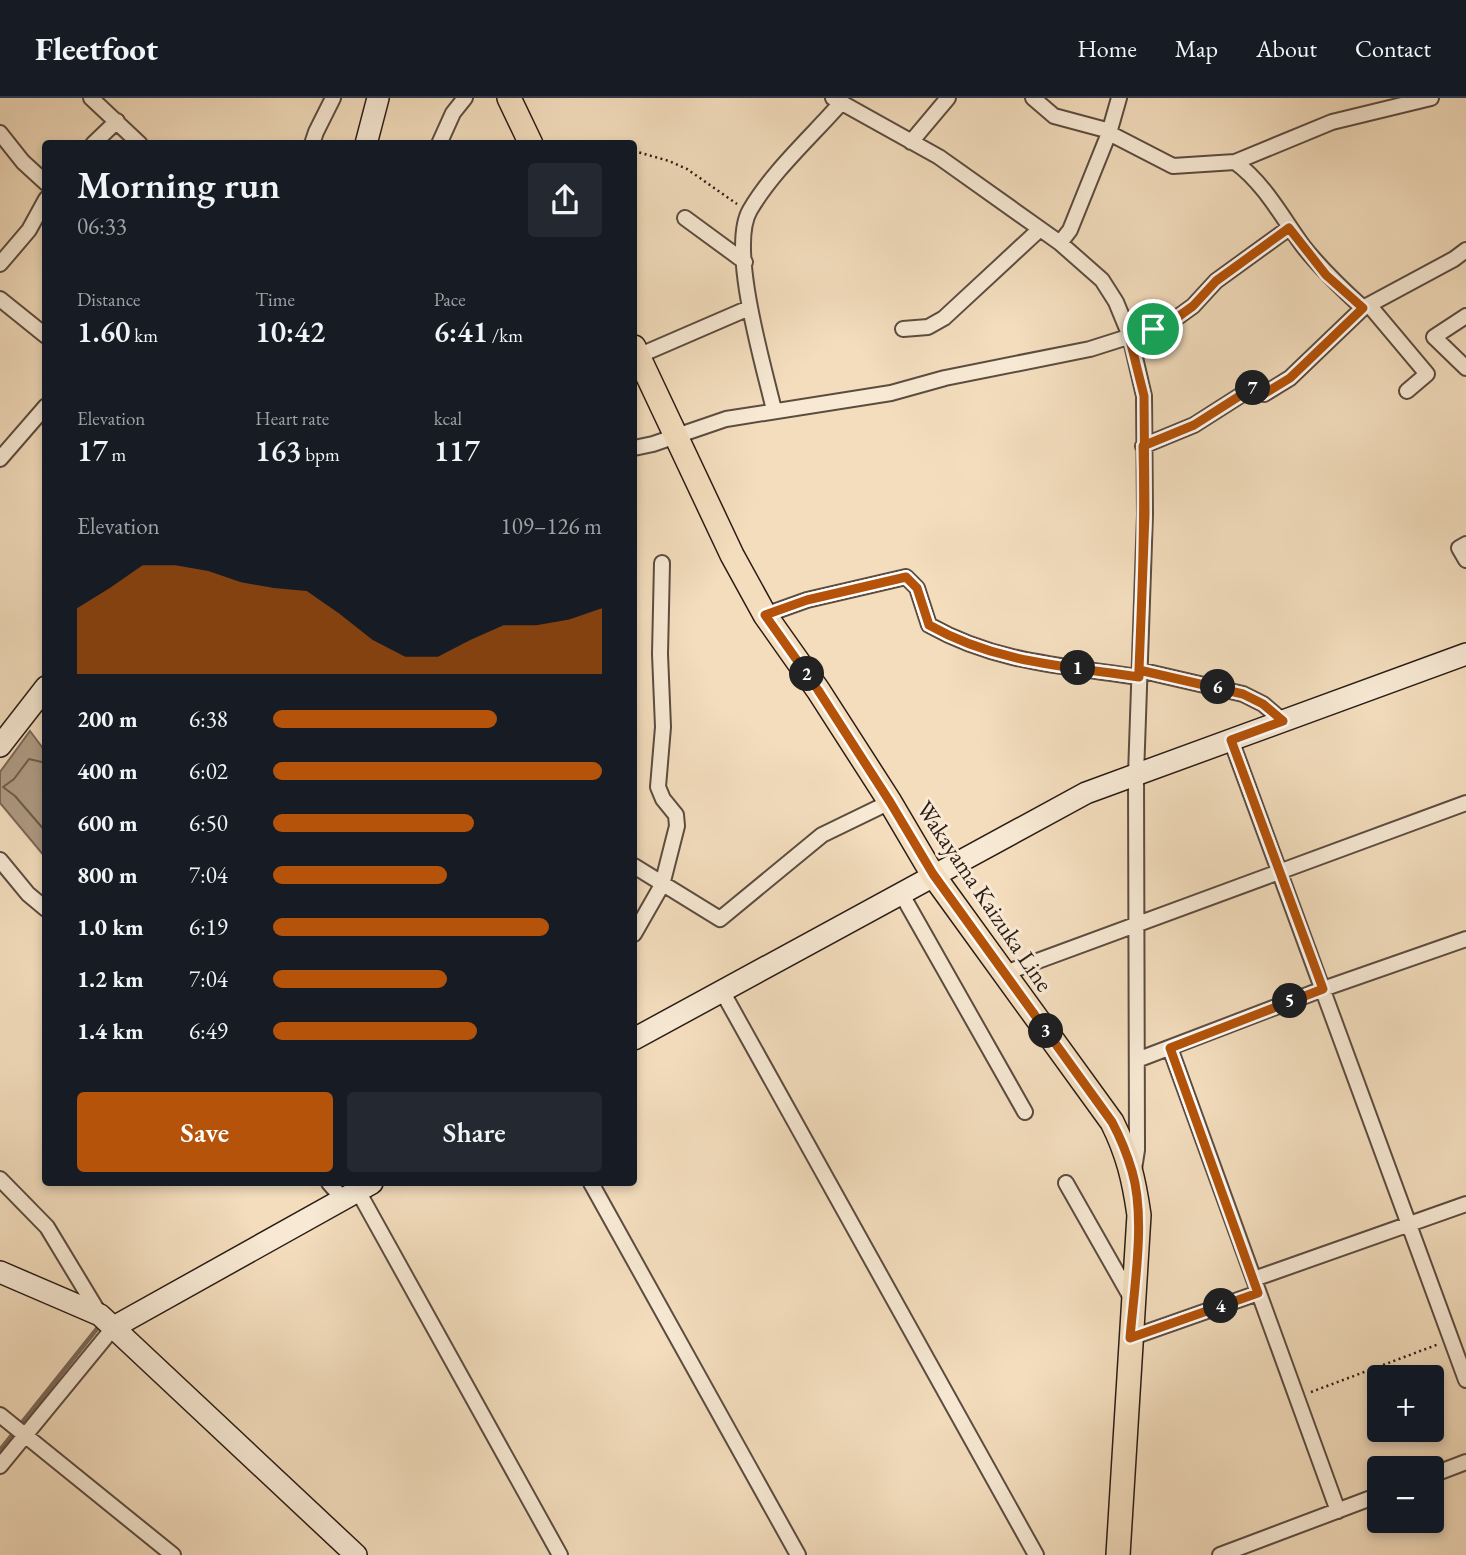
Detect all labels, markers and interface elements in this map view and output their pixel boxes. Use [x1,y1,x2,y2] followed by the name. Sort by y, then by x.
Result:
[35,27,158,70] text: Fleetfoot
[1077,33,1137,64] text: Home
[1175,33,1218,64] text: Map
[1256,33,1317,64] text: About
[1355,33,1431,64] text: Contact
[77,160,280,209] text: Morning run
[528,163,602,237] button: share
[77,211,127,241] text: 06:33
[77,287,140,312] text: Distance
[255,287,295,312] text: Time
[434,287,466,312] text: Pace
[1123,299,1183,359] pin
[1134,310,1172,348] icon: arrive
[77,312,130,351] text: 1.60
[255,312,325,351] text: 10:42
[434,312,488,351] text: 6:41
[130,323,158,348] text: km
[488,323,523,348] text: /km
[1236,370,1270,406] pin: 7
[1247,375,1258,400] text: 7
[77,406,145,431] text: Elevation
[255,406,329,431] text: Heart rate
[434,406,462,431] text: kcal
[77,431,108,470] text: 17
[255,431,302,470] text: 163
[434,431,480,470] text: 117
[108,442,126,467] text: m
[302,442,340,467] text: bpm
[77,511,160,541] text: Elevation
[501,511,602,541] text: 109–126 m
[1060,650,1096,686] pin: 1
[1072,655,1083,680] text: 1
[790,656,824,692] pin: 2
[801,661,812,686] text: 2
[1200,670,1236,704] pin: 6
[1212,674,1223,699] text: 6
[77,704,138,734] text: 200 m
[189,704,228,734] text: 6:38
[77,756,138,786] text: 400 m
[189,756,228,786] text: 6:02
[910,795,1060,997] street label: Wakayama Kaizuka Line
[77,808,138,838] text: 600 m
[189,808,228,838] text: 6:50
[77,860,138,890] text: 800 m
[189,860,228,890] text: 7:04
[77,912,144,942] text: 1.0 km
[189,912,228,942] text: 6:19
[77,964,144,994] text: 1.2 km
[189,964,228,994] text: 7:04
[1272,984,1308,1018] pin: 5
[1284,988,1295,1013] text: 5
[1028,1014,1064,1048] pin: 3
[77,1016,144,1046] text: 1.4 km
[189,1016,228,1046] text: 6:49
[1040,1018,1051,1043] text: 3
[77,1092,333,1172] button: Save
[347,1092,602,1172] button: Share
[1204,1288,1238,1324] pin: 4
[1215,1293,1226,1318] text: 4
[1367,1365,1444,1533] map controls
[1367,1365,1444,1442] button: +
[1367,1456,1444,1533] button: −

